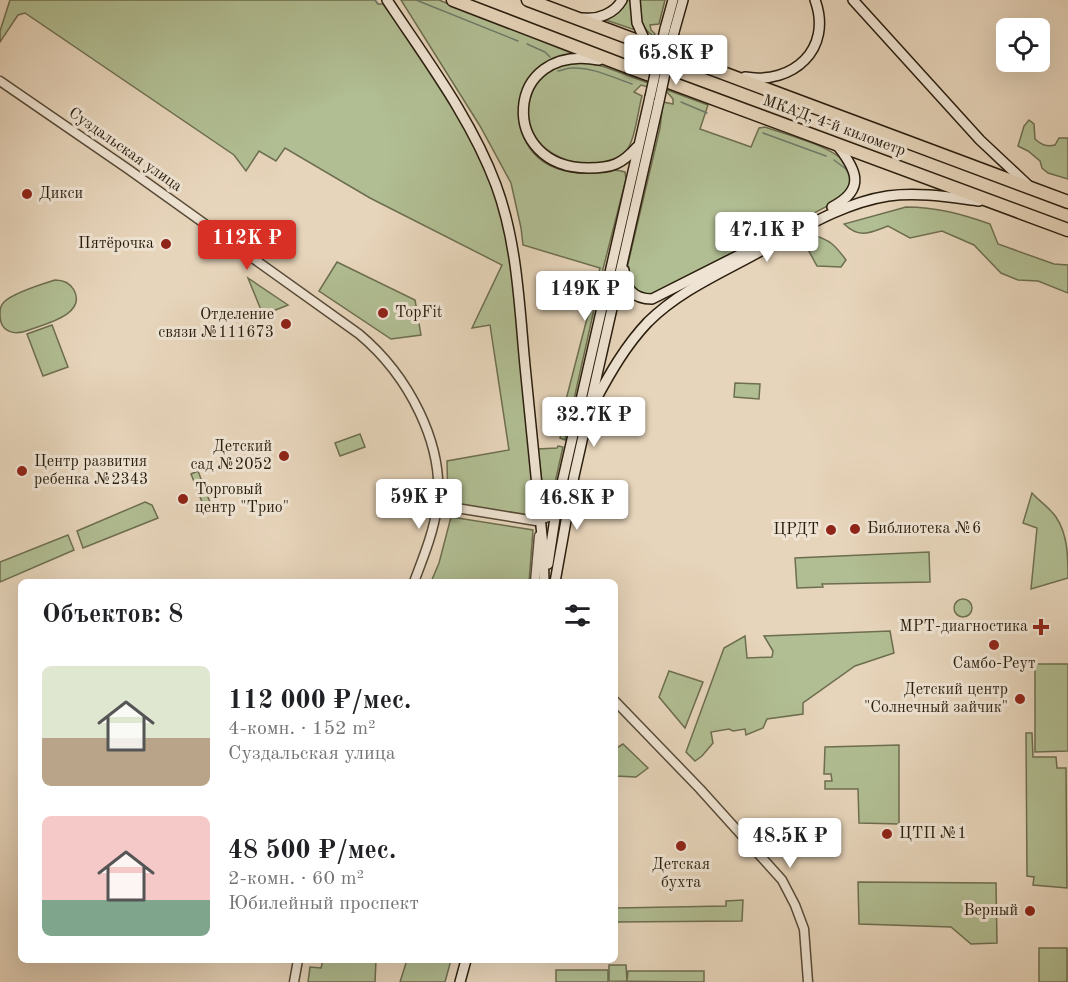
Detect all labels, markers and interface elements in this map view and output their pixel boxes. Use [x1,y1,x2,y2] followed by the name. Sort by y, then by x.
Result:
[996,18,1050,72] map controls
[996,18,1050,72] button: locate
[621,35,731,86] pin: 65.8K ₽
[638,44,714,64] text: 65.8K ₽
[760,93,908,159] street label: МКАД, 4-й километр
[66,105,185,195] street label: Суздальская улица
[39,186,83,202] place label: Дикси
[20,187,34,201] marker: Дикси
[712,212,822,263] pin: 47.1K ₽
[198,220,296,271] pin: 112K ₽
[729,221,805,241] text: 47.1K ₽
[212,229,282,249] text: 112K ₽
[78,236,154,252] place label: Пятёрочка
[159,237,173,251] marker: Пятёрочка
[536,271,634,322] pin: 149K ₽
[550,280,620,300] text: 149K ₽
[395,305,443,321] place label: TopFit
[376,306,390,320] marker: TopFit
[158,307,274,341] place label: Отделение связи №111673
[279,317,293,331] marker: Отделение связи №111673
[539,397,649,448] pin: 32.7K ₽
[556,406,632,426] text: 32.7K ₽
[191,439,272,473] place label: Детский сад №2052
[277,449,291,463] marker: Детский сад №2052
[34,454,148,488] place label: Центр развития ребенка №2343
[15,464,29,478] marker: Центр развития ребенка №2343
[377,479,461,530] pin: 59K ₽
[522,480,632,531] pin: 46.8K ₽
[195,482,289,516] place label: Торговый центр "Трио"
[390,488,448,508] text: 59K ₽
[539,489,615,509] text: 46.8K ₽
[176,492,190,506] marker: Торговый центр "Трио"
[867,521,981,537] place label: Библиотека №6
[773,522,819,538] place label: ЦРДТ
[848,522,862,536] marker: Библиотека №6
[824,523,838,537] marker: ЦРДТ
[561,599,594,632] icon: filters
[42,602,183,628] text: Объектов: 8
[1032,618,1050,636] marker: МРТ-диагностика
[899,619,1028,635] place label: МРТ-диагностика
[987,638,1001,652] marker: Самбо-Реут
[952,656,1036,672] place label: Самбо-Реут
[864,682,1008,716] place label: Детский центр "Солнечный зайчик"
[228,688,411,714] text: 112 000 ₽/мес.
[90,690,162,762] icon: home
[1013,692,1027,706] marker: Детский центр "Солнечный зайчик"
[228,719,376,739] text: 4-комн. · 152 m²
[228,744,396,764] text: Суздальская улица
[735,818,845,869] pin: 48.5K ₽
[899,826,967,842] place label: ЦТП №1
[752,827,828,847] text: 48.5K ₽
[880,827,894,841] marker: ЦТП №1
[228,838,396,864] text: 48 500 ₽/мес.
[674,839,688,853] marker: Детская бухта
[90,840,162,912] icon: home
[652,857,710,891] place label: Детская бухта
[228,869,364,889] text: 2-комн. · 60 m²
[228,894,419,914] text: Юбилейный проспект
[963,903,1018,919] place label: Верный
[1023,904,1037,918] marker: Верный

